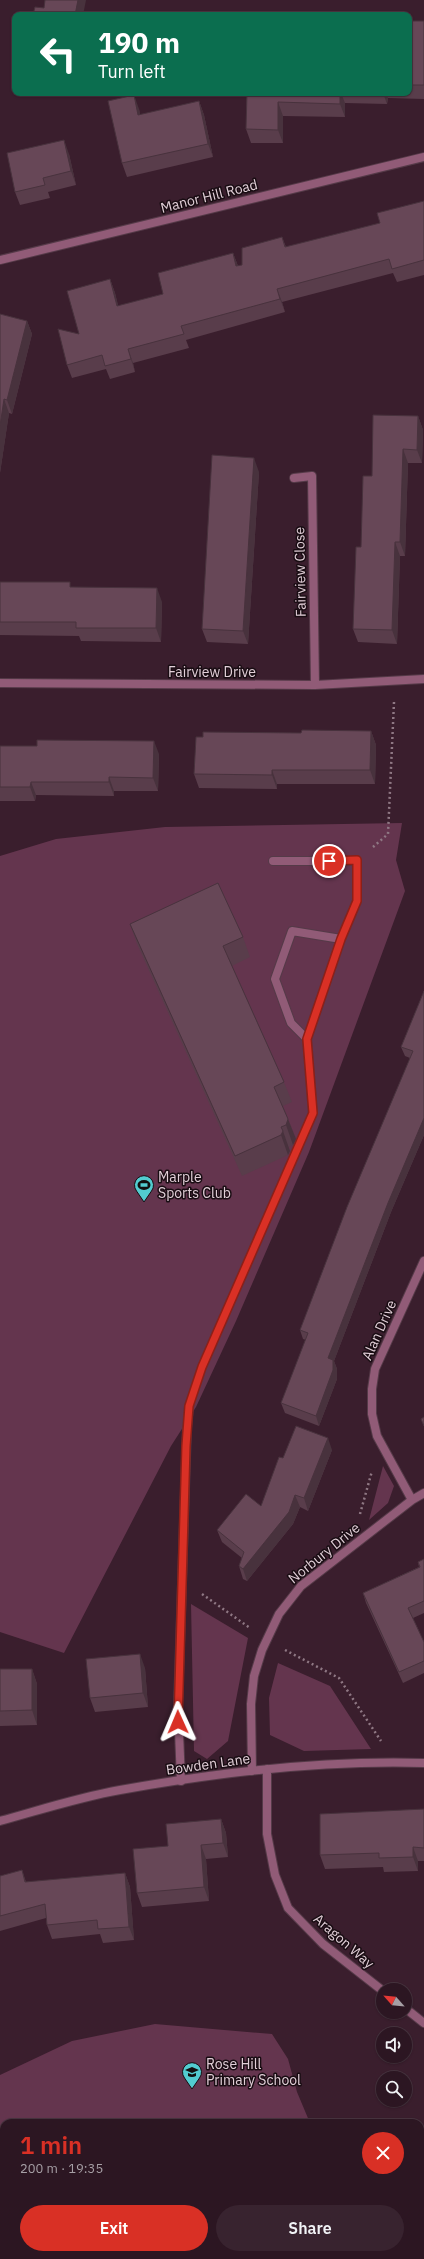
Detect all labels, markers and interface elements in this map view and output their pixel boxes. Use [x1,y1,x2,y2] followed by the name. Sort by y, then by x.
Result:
[98,24,180,61] text: 190 m
[32,28,84,80] icon: left
[98,60,166,83] text: Turn left
[159,175,259,217] street label: Manor Hill Road
[290,526,310,617] street label: Fairview Close
[168,663,256,681] street label: Fairview Drive
[312,844,346,878] pin
[318,850,340,872] icon: arrive
[158,1168,231,1202] place label: Marple Sports Club
[133,1174,155,1202] sports icon: Marple Sports Club
[358,1297,400,1363] street label: Alan Drive
[285,1518,364,1587] street label: Norbury Drive
[157,1701,199,1743] position arrow
[165,1749,252,1779] street label: Bowden Lane
[310,1910,378,1972] street label: Aragon Way
[376,1983,412,2019] north arrow
[376,1983,412,2107] map controls
[376,2027,412,2063] button: sound
[206,2055,301,2089] place label: Rose Hill Primary School
[181,2061,203,2089] school or university icon: Rose Hill Primary School
[376,2071,412,2107] button: search
[20,2129,82,2161] text: 1 min
[362,2132,404,2174] button: close
[20,2160,103,2177] text: 200 m · 19:35
[20,2205,208,2251] button: Exit
[216,2205,404,2251] button: Share

